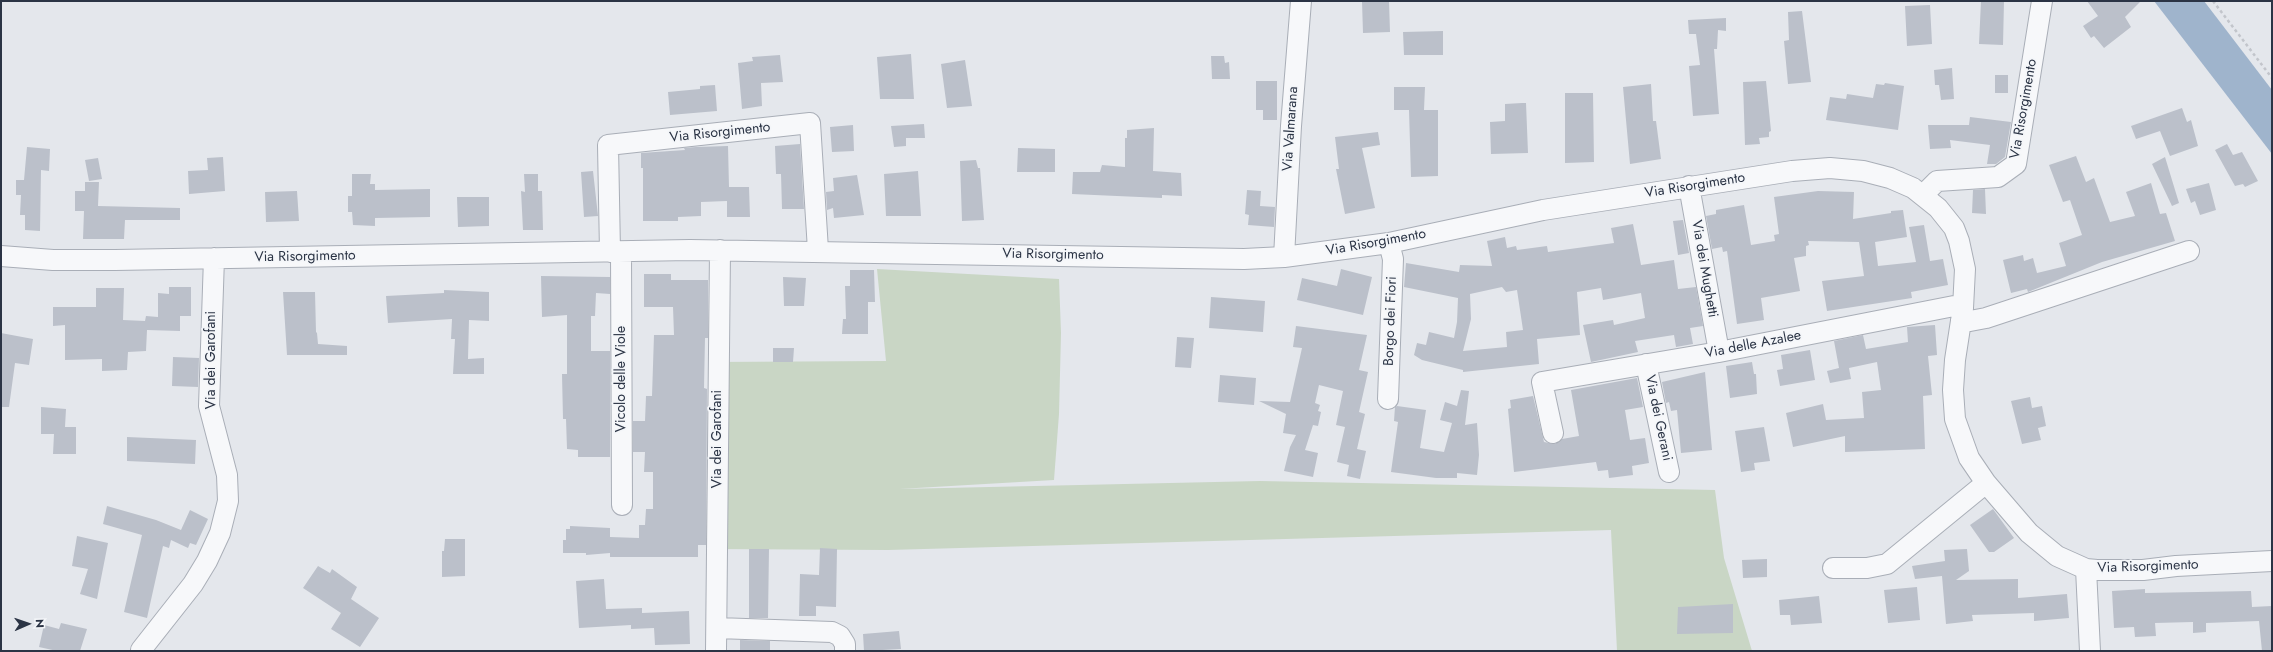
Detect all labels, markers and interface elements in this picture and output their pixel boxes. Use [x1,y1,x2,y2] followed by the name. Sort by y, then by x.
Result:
[2007,58,2041,160] street label: Via Risorgimento
[1280,86,1302,172] street label: Via Valmarana
[669,119,771,147] street label: Via Risorgimento
[1644,170,1746,202] street label: Via Risorgimento
[1687,219,1721,319] street label: Via dei Mughetti
[1325,226,1427,260] street label: Via Risorgimento
[1002,246,1104,264] street label: Via Risorgimento
[254,248,356,266] street label: Via Risorgimento
[1381,276,1401,366] street label: Borgo dei Fiori
[204,311,220,409] street label: Via dei Garofani
[614,326,630,432] street label: Vicolo delle Viole
[1703,327,1803,363] street label: Via delle Azalee
[1641,373,1675,463] street label: Via dei Gerani
[710,390,726,488] street label: Via dei Garofani
[2097,557,2199,577] street label: Via Risorgimento
[8,604,48,644] north arrow
[32,619,48,628] text: N

